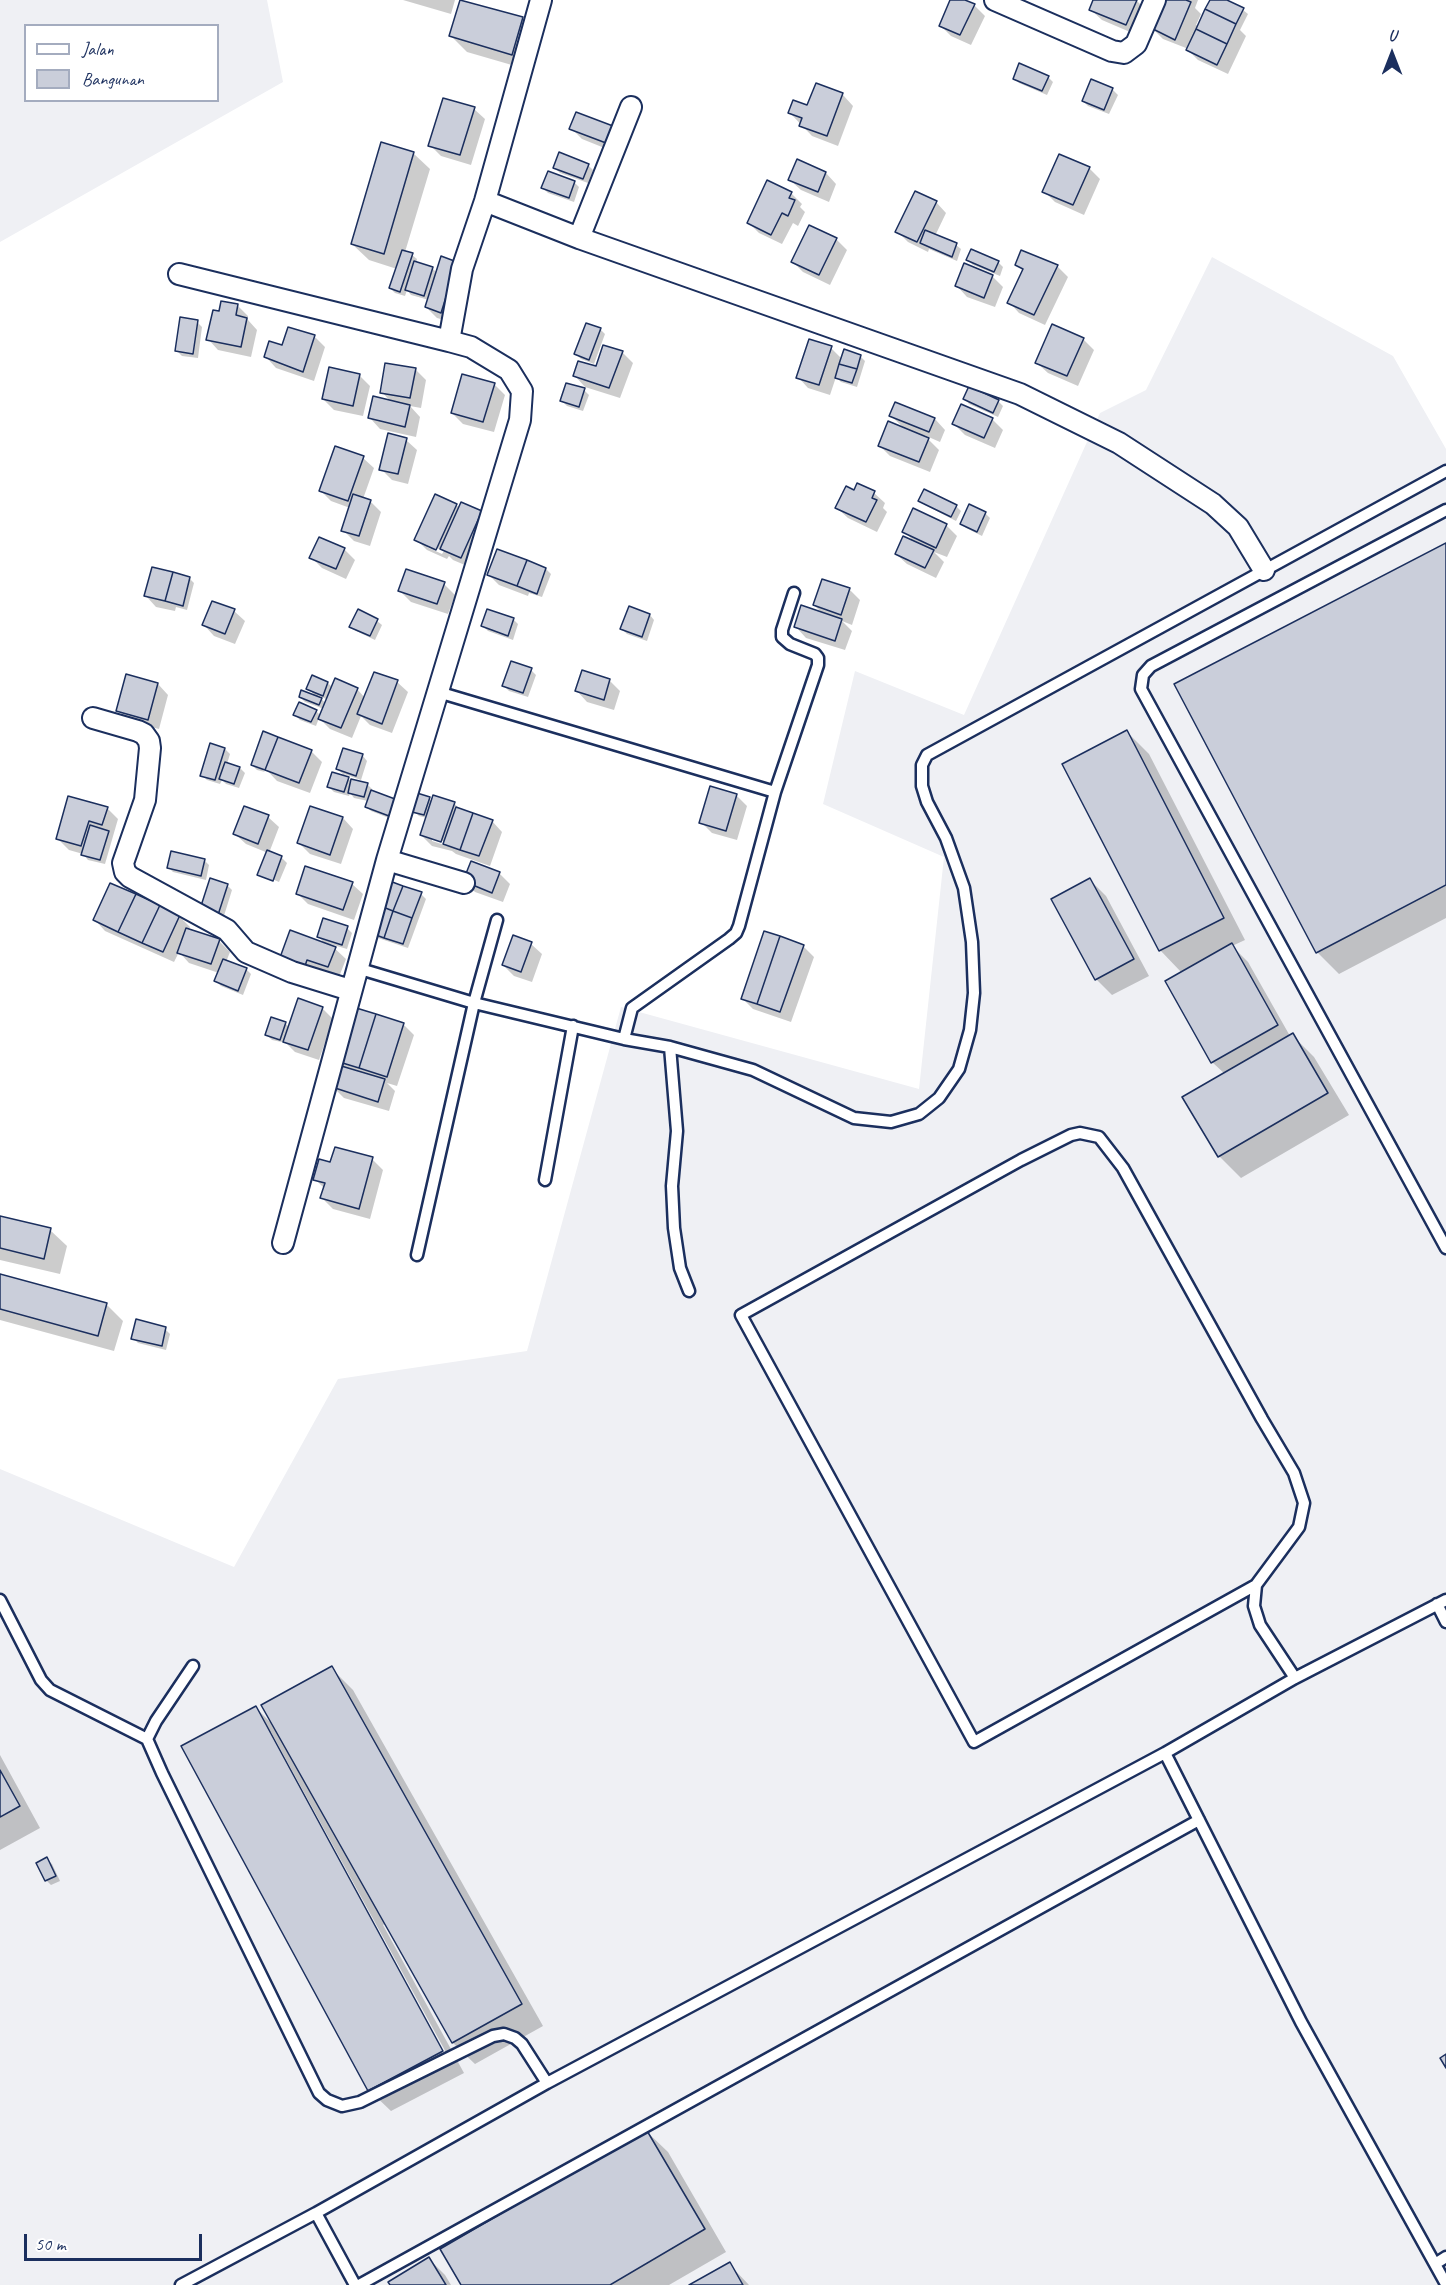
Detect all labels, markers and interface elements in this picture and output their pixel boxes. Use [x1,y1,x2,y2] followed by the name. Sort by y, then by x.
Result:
[24,24,219,102] legend
[1362,24,1422,84] north arrow
[1388,26,1396,46] text: U
[82,38,114,60] text: Jalan
[82,68,144,90] text: Bangunan
[27,2222,206,2260] scale bar
[35,2233,66,2255] text: 50 m

